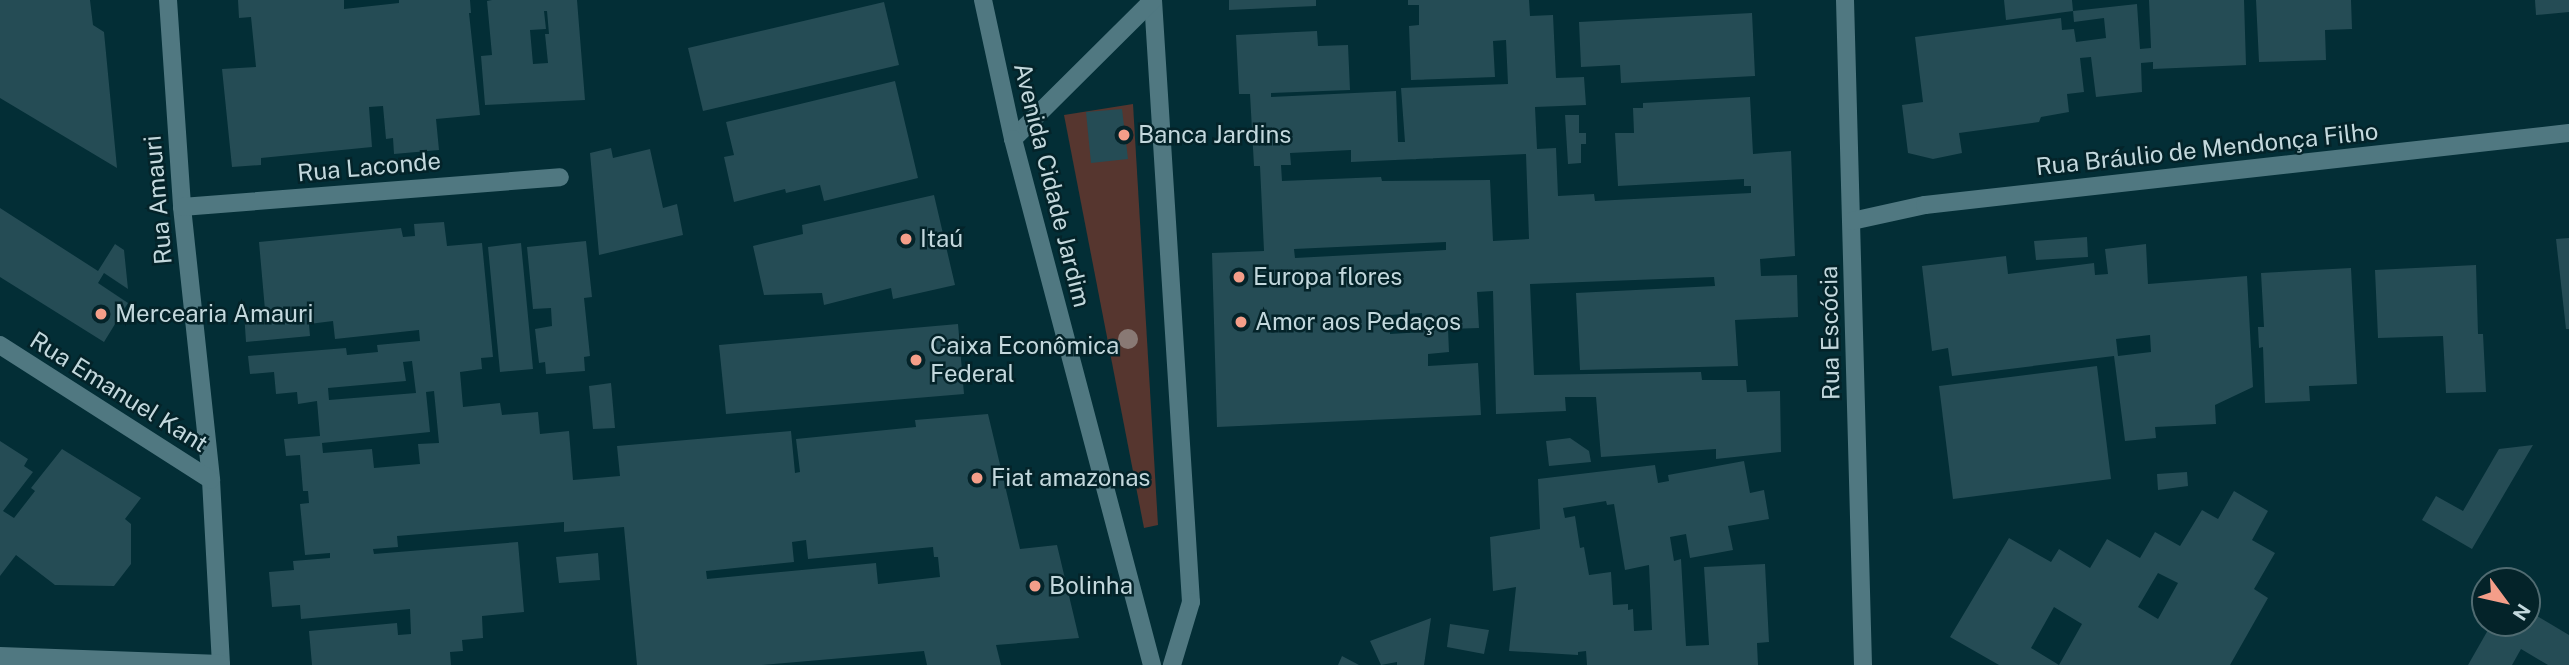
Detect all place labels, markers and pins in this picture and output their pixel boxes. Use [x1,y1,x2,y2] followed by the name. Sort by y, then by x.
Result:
[1138,121,1291,149] place label: Banca Jardins
[1116,127,1132,143] marker: Banca Jardins
[920,225,963,253] place label: Itaú
[898,231,914,247] marker: Itaú
[1253,263,1402,291] place label: Europa flores
[1231,269,1247,285] marker: Europa flores
[115,300,313,328] place label: Mercearia Amauri
[93,306,109,322] marker: Mercearia Amauri
[1255,308,1461,336] place label: Amor aos Pedaços
[1233,314,1249,330] marker: Amor aos Pedaços
[930,332,1119,388] place label: Caixa Econômica Federal
[908,352,924,368] marker: Caixa Econômica Federal
[991,464,1150,492] place label: Fiat amazonas
[969,470,985,486] marker: Fiat amazonas
[1049,572,1133,600] place label: Bolinha
[1027,578,1043,594] marker: Bolinha

